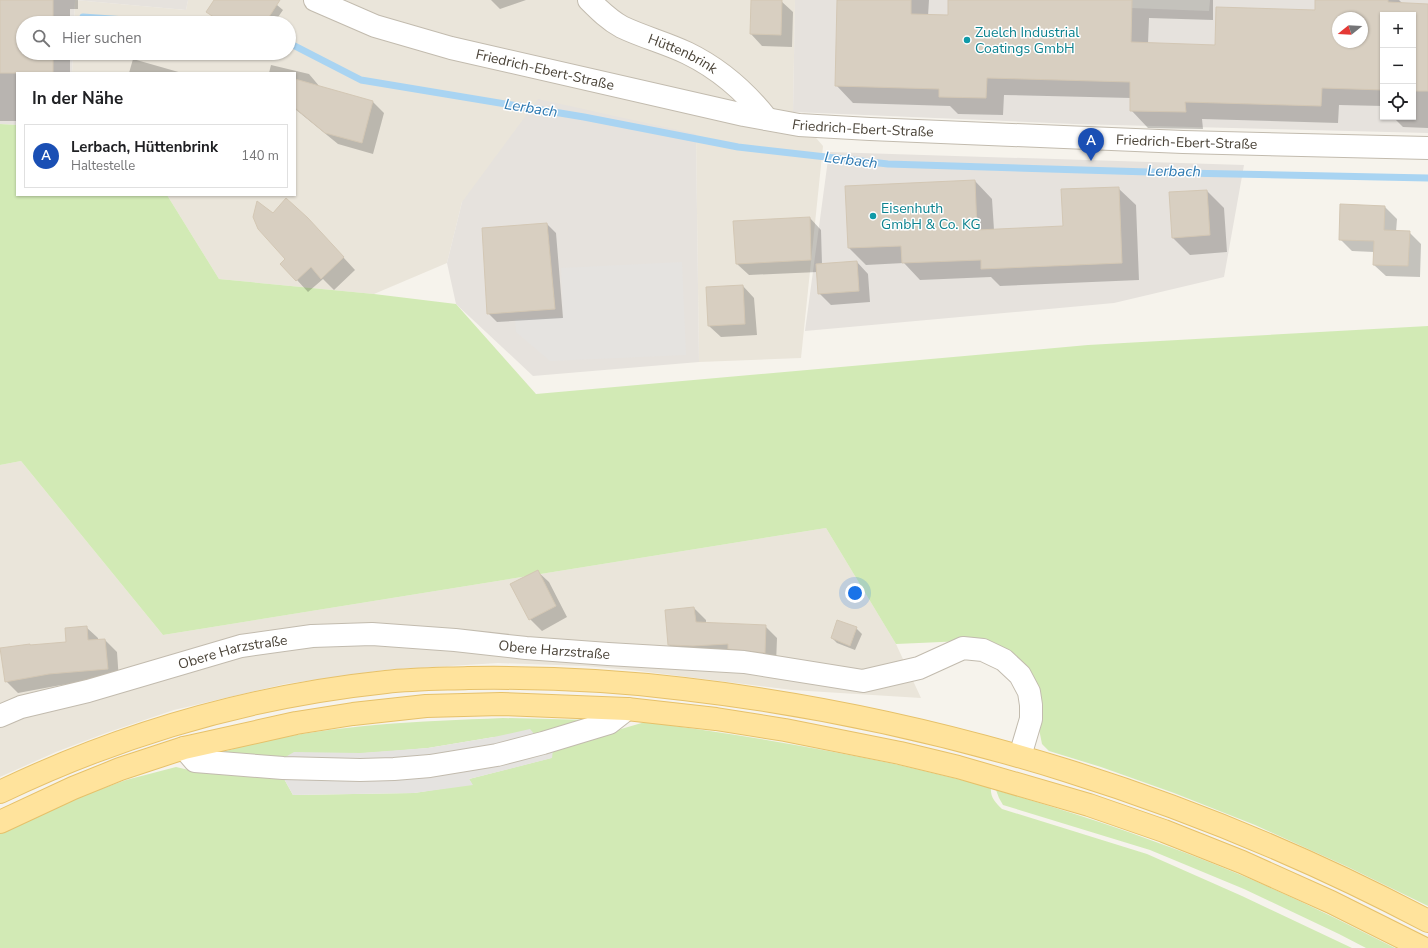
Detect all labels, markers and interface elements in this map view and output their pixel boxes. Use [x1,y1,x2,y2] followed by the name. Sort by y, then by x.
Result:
[1332,12,1368,48] north arrow
[1380,12,1416,120] map controls
[1380,12,1416,48] button: +
[16,16,296,60] search box
[975,23,1080,58] place label: Zuelch Industrial Coatings GmbH
[30,27,52,49] icon: search
[62,28,142,48] text: Hier suchen
[645,29,722,78] street label: Hüttenbrink
[962,35,972,45] marker: Zuelch Industrial Coatings GmbH
[474,44,616,95] street label: Friedrich-Ebert-Straße
[1380,48,1416,84] button: −
[1380,84,1416,120] button: locate
[32,87,123,110] text: In der Nähe
[503,94,559,122] water label: Lerbach
[791,114,934,141] street label: Friedrich-Ebert-Straße
[1078,128,1104,161] pin: A
[1115,130,1258,153] street label: Friedrich-Ebert-Straße
[71,137,218,157] text: Lerbach, Hüttenbrink
[41,147,51,165] text: A
[241,147,279,165] text: 140 m
[823,147,879,173] water label: Lerbach
[71,157,135,175] text: Haltestelle
[1147,161,1201,181] water label: Lerbach
[881,199,981,234] place label: Eisenhuth GmbH & Co. KG
[868,211,878,221] marker: Eisenhuth GmbH & Co. KG
[845,583,865,603] your location
[176,630,289,674] street label: Obere Harzstraße
[498,635,611,664] street label: Obere Harzstraße

